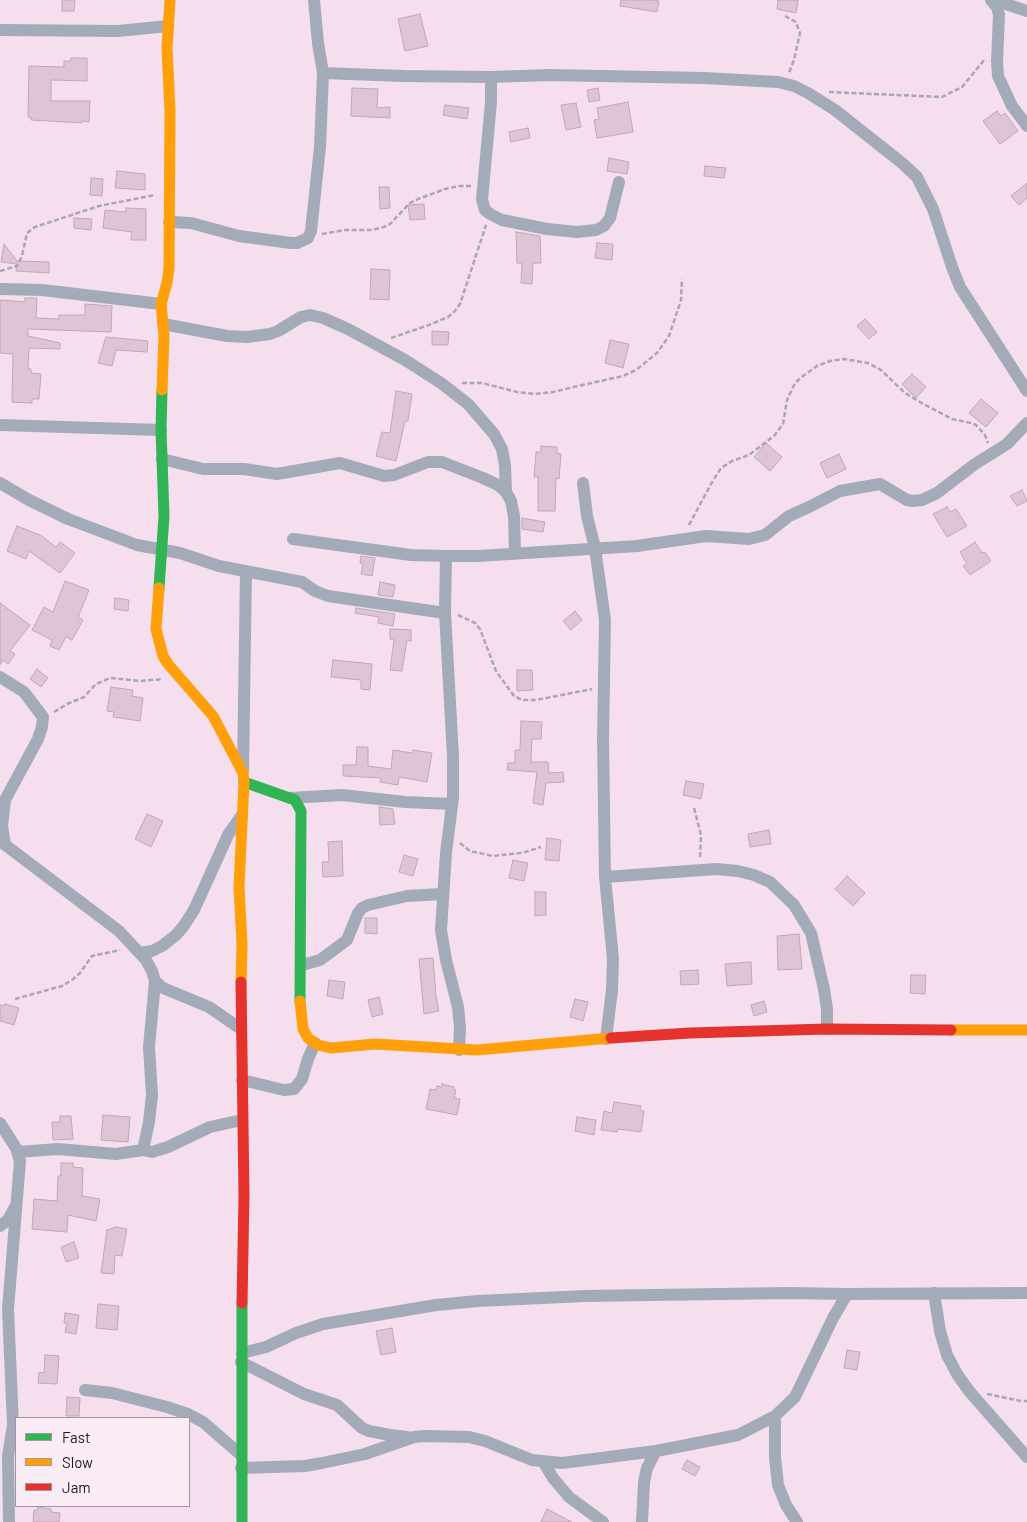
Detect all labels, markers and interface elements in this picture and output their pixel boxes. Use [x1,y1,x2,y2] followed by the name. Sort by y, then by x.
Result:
[15,1417,190,1507] legend
[62,1428,90,1446] text: Fast
[62,1453,93,1471] text: Slow
[62,1478,91,1496] text: Jam

